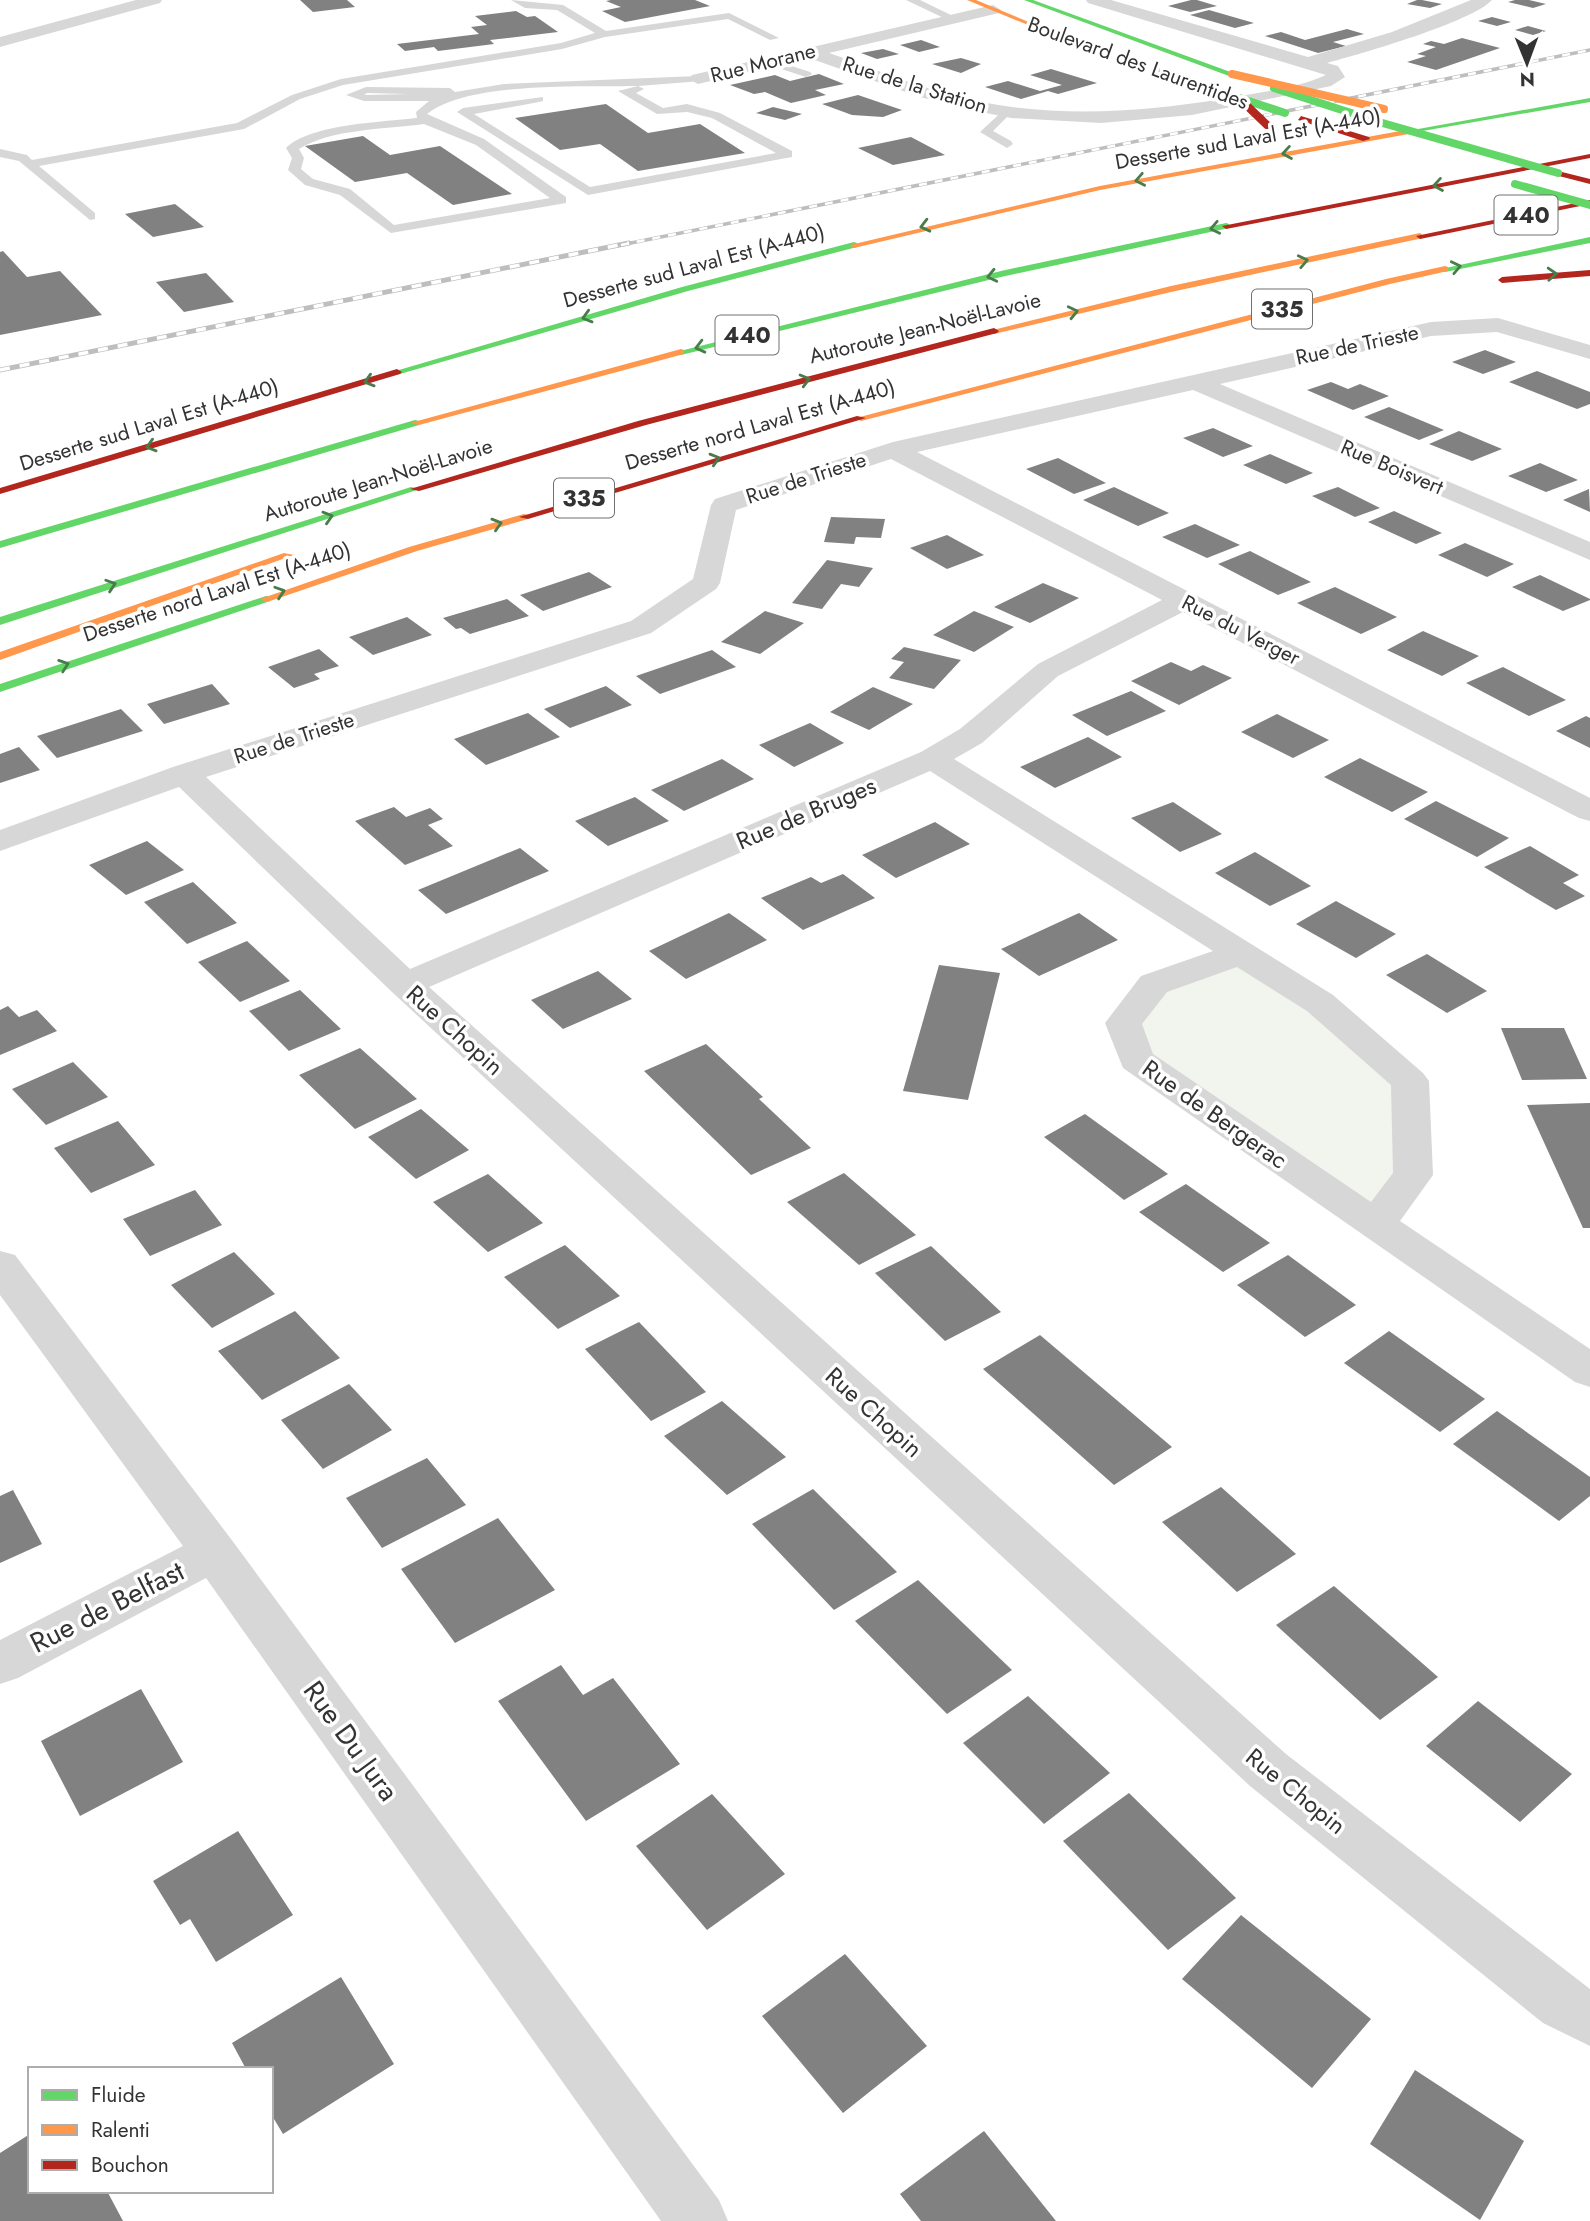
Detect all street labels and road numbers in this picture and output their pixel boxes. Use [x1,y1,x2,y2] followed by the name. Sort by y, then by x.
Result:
[1023,9,1253,117] street label: Boulevard des Laurentides
[707,35,819,91] street label: Rue Morane
[839,49,991,121] street label: Rue de la Station
[1113,101,1383,177] street label: Desserte sud Laval Est (A-440)
[1494,196,1558,234] road number: 440
[560,217,828,315] street label: Desserte sud Laval Est (A-440)
[806,285,1044,371] street label: Autoroute Jean-Noël-Lavoie
[1252,290,1312,328] road number: 335
[716,316,778,354] road number: 440
[1293,317,1421,373] street label: Rue de Trieste
[16,371,282,479] street label: Desserte sud Laval Est (A-440)
[621,372,899,478] street label: Desserte nord Laval Est (A-440)
[260,431,496,529] street label: Autoroute Jean-Noël-Lavoie
[1336,432,1448,502] street label: Rue Boisvert
[742,444,870,512] street label: Rue de Trieste
[554,478,614,518] road number: 335
[79,535,355,649] street label: Desserte nord Laval Est (A-440)
[1177,587,1306,673] street label: Rue du Verger
[230,704,358,772] street label: Rue de Trieste
[731,768,881,858] street label: Rue de Bruges
[399,977,511,1083] street label: Rue Chopin
[1135,1051,1295,1177] street label: Rue de Bergerac
[818,1359,930,1465] street label: Rue Chopin
[23,1550,191,1663] street label: Rue de Belfast
[293,1672,409,1810] street label: Rue Du Jura
[1238,1740,1354,1842] street label: Rue Chopin

